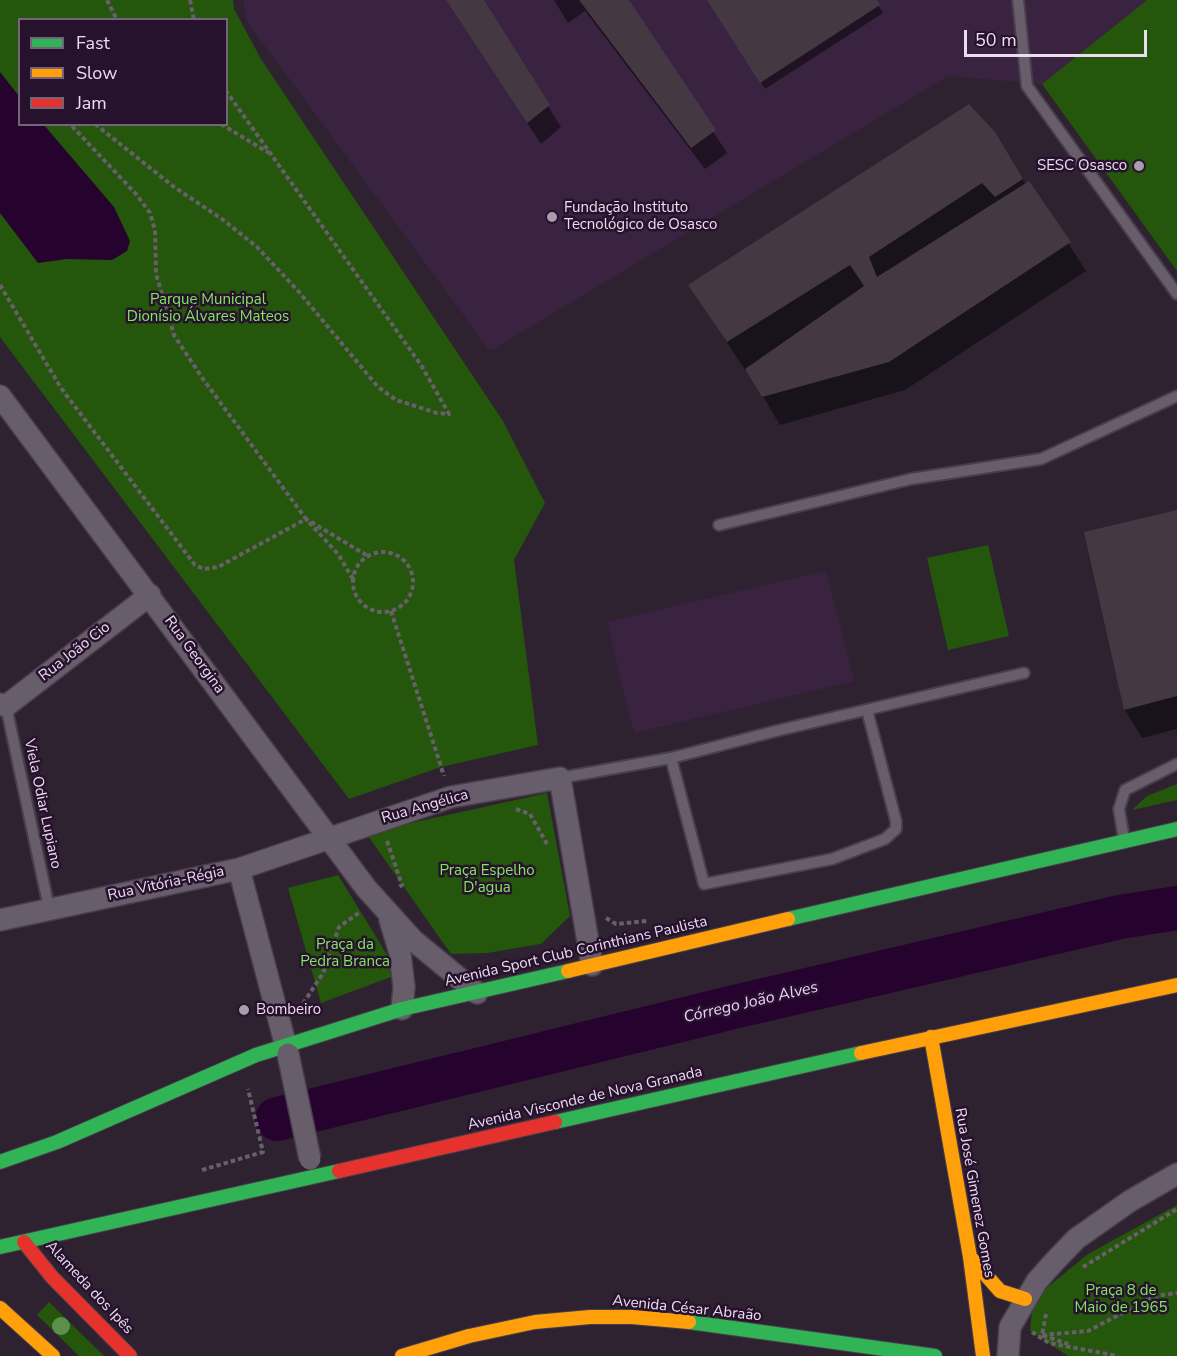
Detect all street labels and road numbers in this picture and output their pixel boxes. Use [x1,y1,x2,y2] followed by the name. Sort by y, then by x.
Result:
[160,613,228,697] street label: Rua Georgina
[36,619,114,685] street label: Rua João Cio
[19,737,65,871] street label: Viela Odiar Lupiano
[380,786,470,828] street label: Rua Angélica
[106,863,226,905] street label: Rua Vitória-Régia
[443,913,709,991] street label: Avenida Sport Club Corinthians Paulista
[466,1063,704,1135] street label: Avenida Visconde de Nova Granada
[950,1107,998,1279] street label: Rua José Gimenez Gomes
[41,1238,137,1338] street label: Alameda dos Ipês
[612,1292,762,1326] street label: Avenida César Abraão

